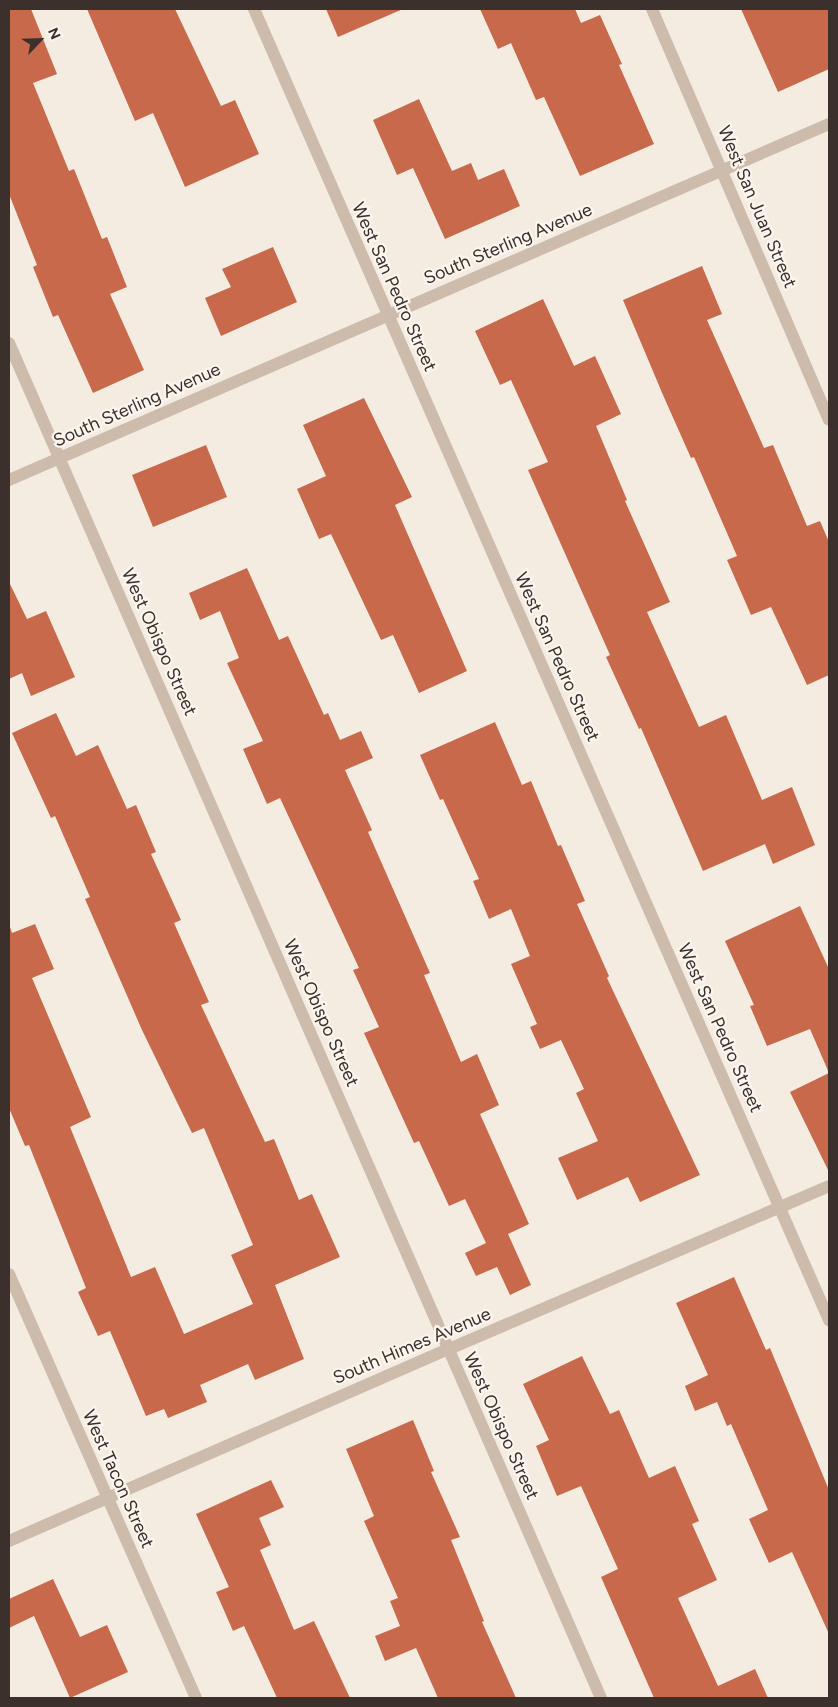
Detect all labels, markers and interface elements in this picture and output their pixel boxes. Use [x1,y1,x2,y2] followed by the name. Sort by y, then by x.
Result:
[15,15,65,65] north arrow
[44,25,64,42] text: N
[713,123,801,291] street label: West San Juan Street
[347,199,441,375] street label: West San Pedro Street
[421,199,595,289] street label: South Sterling Avenue
[50,358,224,452] street label: South Sterling Avenue
[117,565,201,719] street label: West Obispo Street
[510,569,604,745] street label: West San Pedro Street
[279,936,363,1090] street label: West Obispo Street
[673,940,767,1116] street label: West San Pedro Street
[330,1303,494,1389] street label: South Himes Avenue
[459,1349,543,1503] street label: West Obispo Street
[78,1407,158,1551] street label: West Tacon Street

